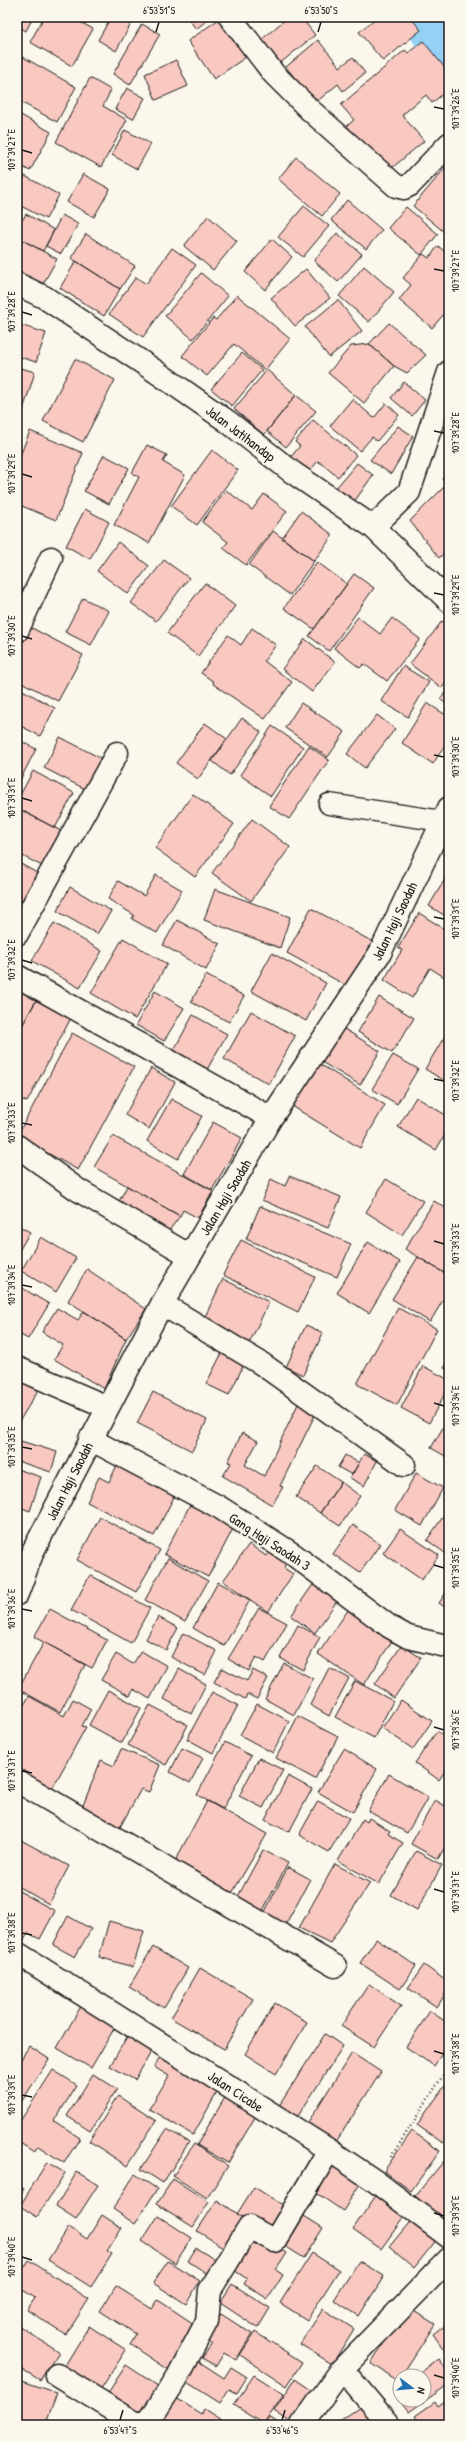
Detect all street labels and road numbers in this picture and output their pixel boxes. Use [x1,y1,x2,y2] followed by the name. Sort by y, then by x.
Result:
[202,401,280,466] street label: Jalan Jatihandap
[367,878,422,964] street label: Jalan Haji Saodah
[195,1155,256,1239] street label: Jalan Haji Saodah
[41,1438,98,1524] street label: Jalan Haji Saodah
[225,1508,314,1575] street label: Gang Haji Saodah 3
[205,2066,268,2116] street label: Jalan Cicabe

